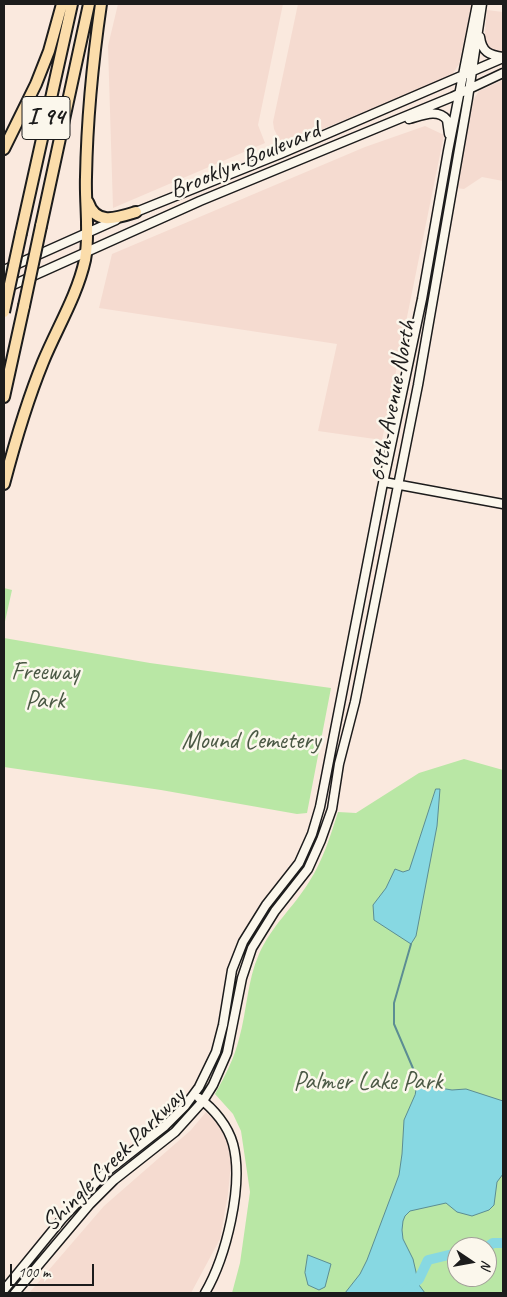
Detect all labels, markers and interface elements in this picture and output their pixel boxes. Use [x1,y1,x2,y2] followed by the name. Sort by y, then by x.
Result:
[22,96,70,140] road number: I 94
[165,116,325,206] street label: Brooklyn Boulevard
[363,318,423,484] street label: 69th Avenue North
[11,657,79,716] park label: Freeway Park
[181,726,321,756] park label: Mound Cemetery
[294,1067,442,1097] park label: Palmer Lake Park
[36,1082,192,1238] street label: Shingle Creek Parkway
[447,1237,497,1287] north arrow
[12,1254,96,1286] scale bar
[477,1259,495,1271] text: N
[18,1263,50,1282] text: 100 m

